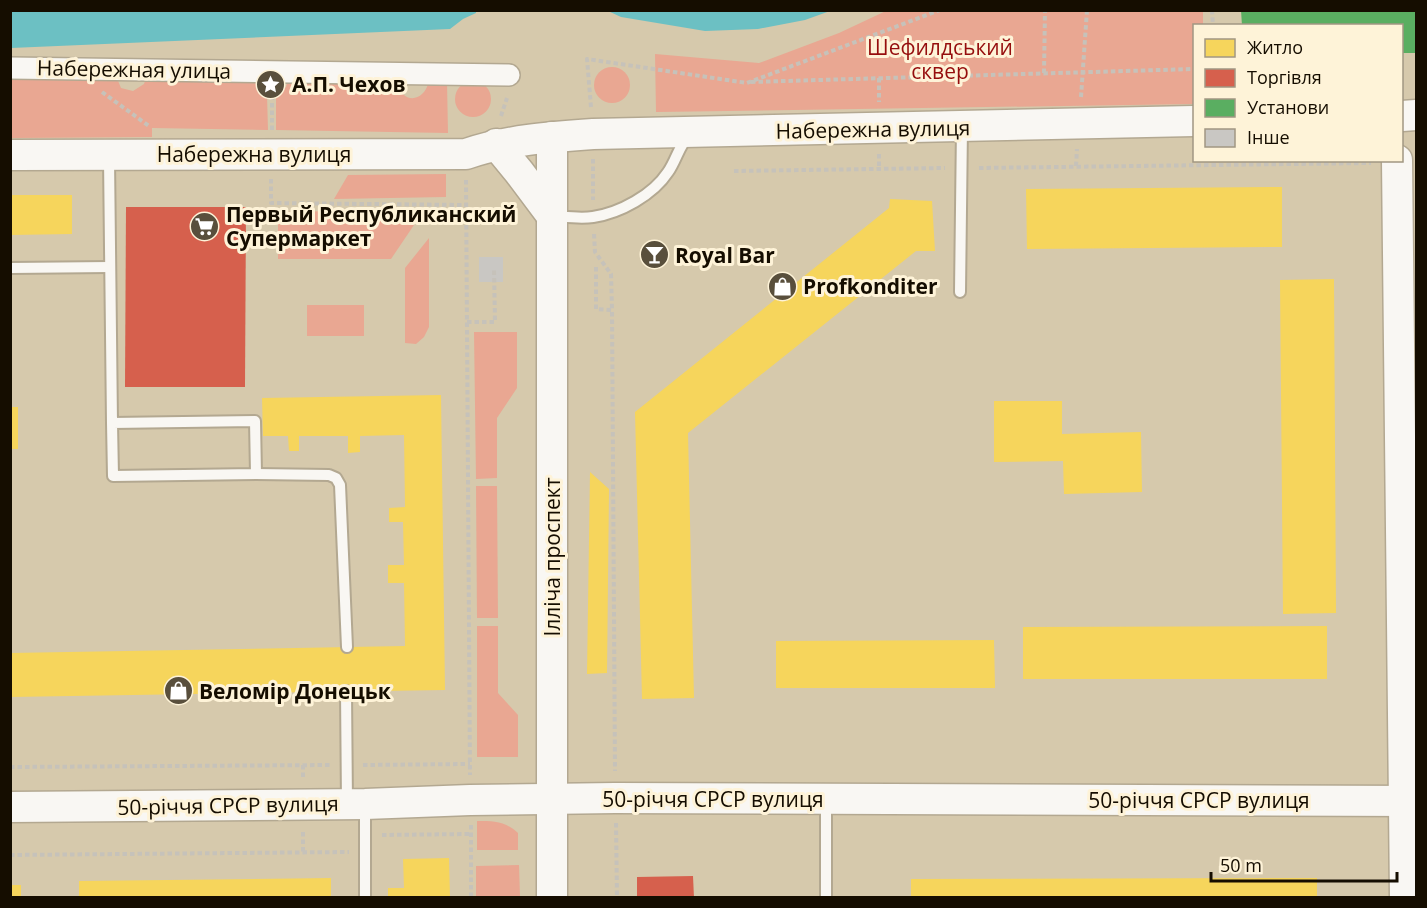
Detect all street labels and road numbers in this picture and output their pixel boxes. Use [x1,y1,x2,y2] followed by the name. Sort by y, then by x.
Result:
[37,53,231,85] street label: Набережная улица
[775,113,971,145] street label: Набережна вулиця
[157,140,351,168] street label: Набережна вулиця
[538,477,566,637] street label: Ілліча проспект
[602,785,824,813] street label: 50-річчя СРСР вулиця
[1088,786,1310,814] street label: 50-річчя СРСР вулиця
[117,789,339,821] street label: 50-річчя СРСР вулиця

